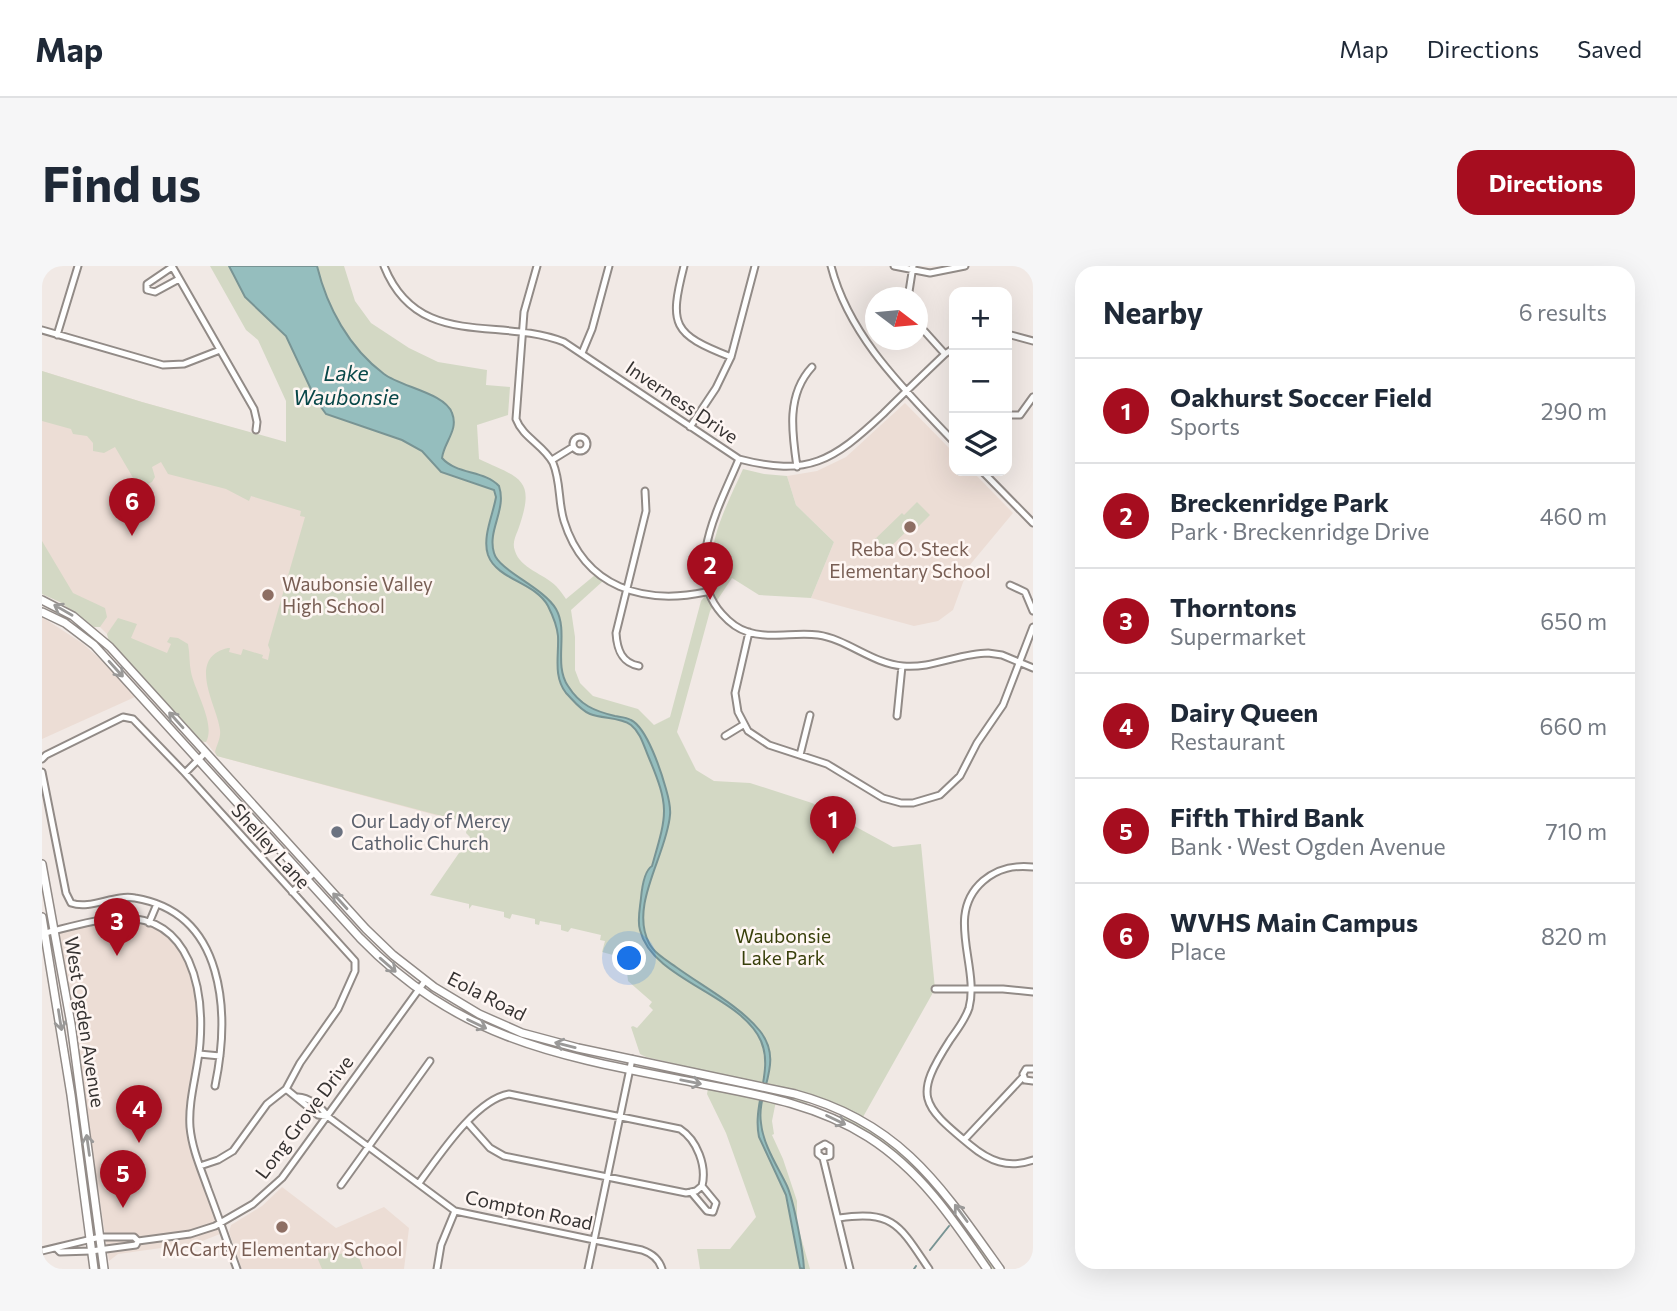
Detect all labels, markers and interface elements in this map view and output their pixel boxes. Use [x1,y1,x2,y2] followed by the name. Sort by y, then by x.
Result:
[35,28,103,69] text: Map
[1339,34,1389,63] text: Map
[1427,34,1539,63] text: Directions
[1577,34,1642,63] text: Saved
[1457,150,1635,215] button: Directions
[42,152,201,212] text: Find us
[865,287,928,350] north arrow
[949,287,1012,476] map controls
[949,287,1012,350] button: +
[1103,293,1203,330] text: Nearby
[1519,298,1607,326] text: 6 results
[949,350,1012,413] button: −
[622,356,743,448] street label: Inverness Drive
[293,360,399,409] water label: Lake Waubonsie
[1170,381,1432,412] text: Oakhurst Soccer Field
[1121,397,1131,425] text: 1
[1541,397,1607,425] text: 290 m
[1170,412,1240,440] text: Sports
[949,413,1012,476] button: layers
[109,478,155,536] pin: 6
[1170,486,1389,517] text: Breckenridge Park
[1119,502,1133,530] text: 2
[1540,502,1607,530] text: 460 m
[1170,517,1429,545] text: Park · Breckenridge Drive
[902,519,918,535] marker: Reba O. Steck Elementary School
[829,537,991,582] place label: Reba O. Steck Elementary School
[687,542,733,600] pin: 2
[282,572,433,617] place label: Waubonsie Valley High School
[260,587,276,603] marker: Waubonsie Valley High School
[1170,591,1297,622] text: Thorntons
[53,603,73,617] one-way arrow
[1119,607,1133,635] text: 3
[1540,607,1607,635] text: 650 m
[1170,622,1306,650] text: Supermarket
[108,660,124,678] one-way arrow
[1170,696,1318,727] text: Dairy Queen
[168,711,184,729] one-way arrow
[1119,712,1133,740] text: 4
[1540,712,1607,740] text: 660 m
[1170,727,1285,755] text: Restaurant
[810,796,856,854] pin: 1
[227,798,316,893] street label: Shelley Lane
[1170,801,1364,832] text: Fifth Third Bank
[351,809,511,854] place label: Our Lady of Mercy Catholic Church
[1119,817,1133,845] text: 5
[1546,817,1607,845] text: 710 m
[329,824,345,840] marker: Our Lady of Mercy Catholic Church
[1170,832,1446,860] text: Bank · West Ogden Avenue
[332,892,348,910] one-way arrow
[94,898,140,956] pin: 3
[1170,906,1418,937] text: WVHS Main Campus
[1119,922,1133,950] text: 6
[1541,922,1607,950] text: 820 m
[735,924,831,969] park label: Waubonsie Lake Park
[61,935,110,1109] street label: West Ogden Avenue
[1170,937,1226,965] text: Place
[612,941,646,975] your location
[379,957,397,973] one-way arrow
[444,966,530,1025] street label: Eola Road
[54,1008,67,1031] one-way arrow
[466,1018,487,1032] one-way arrow
[554,1038,577,1051] one-way arrow
[250,1051,357,1183] street label: Long Grove Drive
[679,1076,702,1089] one-way arrow
[116,1085,162,1143] pin: 4
[824,1114,846,1127] one-way arrow
[81,1134,94,1157] one-way arrow
[100,1150,146,1208] pin: 5
[463,1185,595,1234] street label: Compton Road
[954,1204,968,1223] one-way arrow
[274,1219,290,1235] marker: McCarty Elementary School
[162,1237,402,1260] place label: McCarty Elementary School

